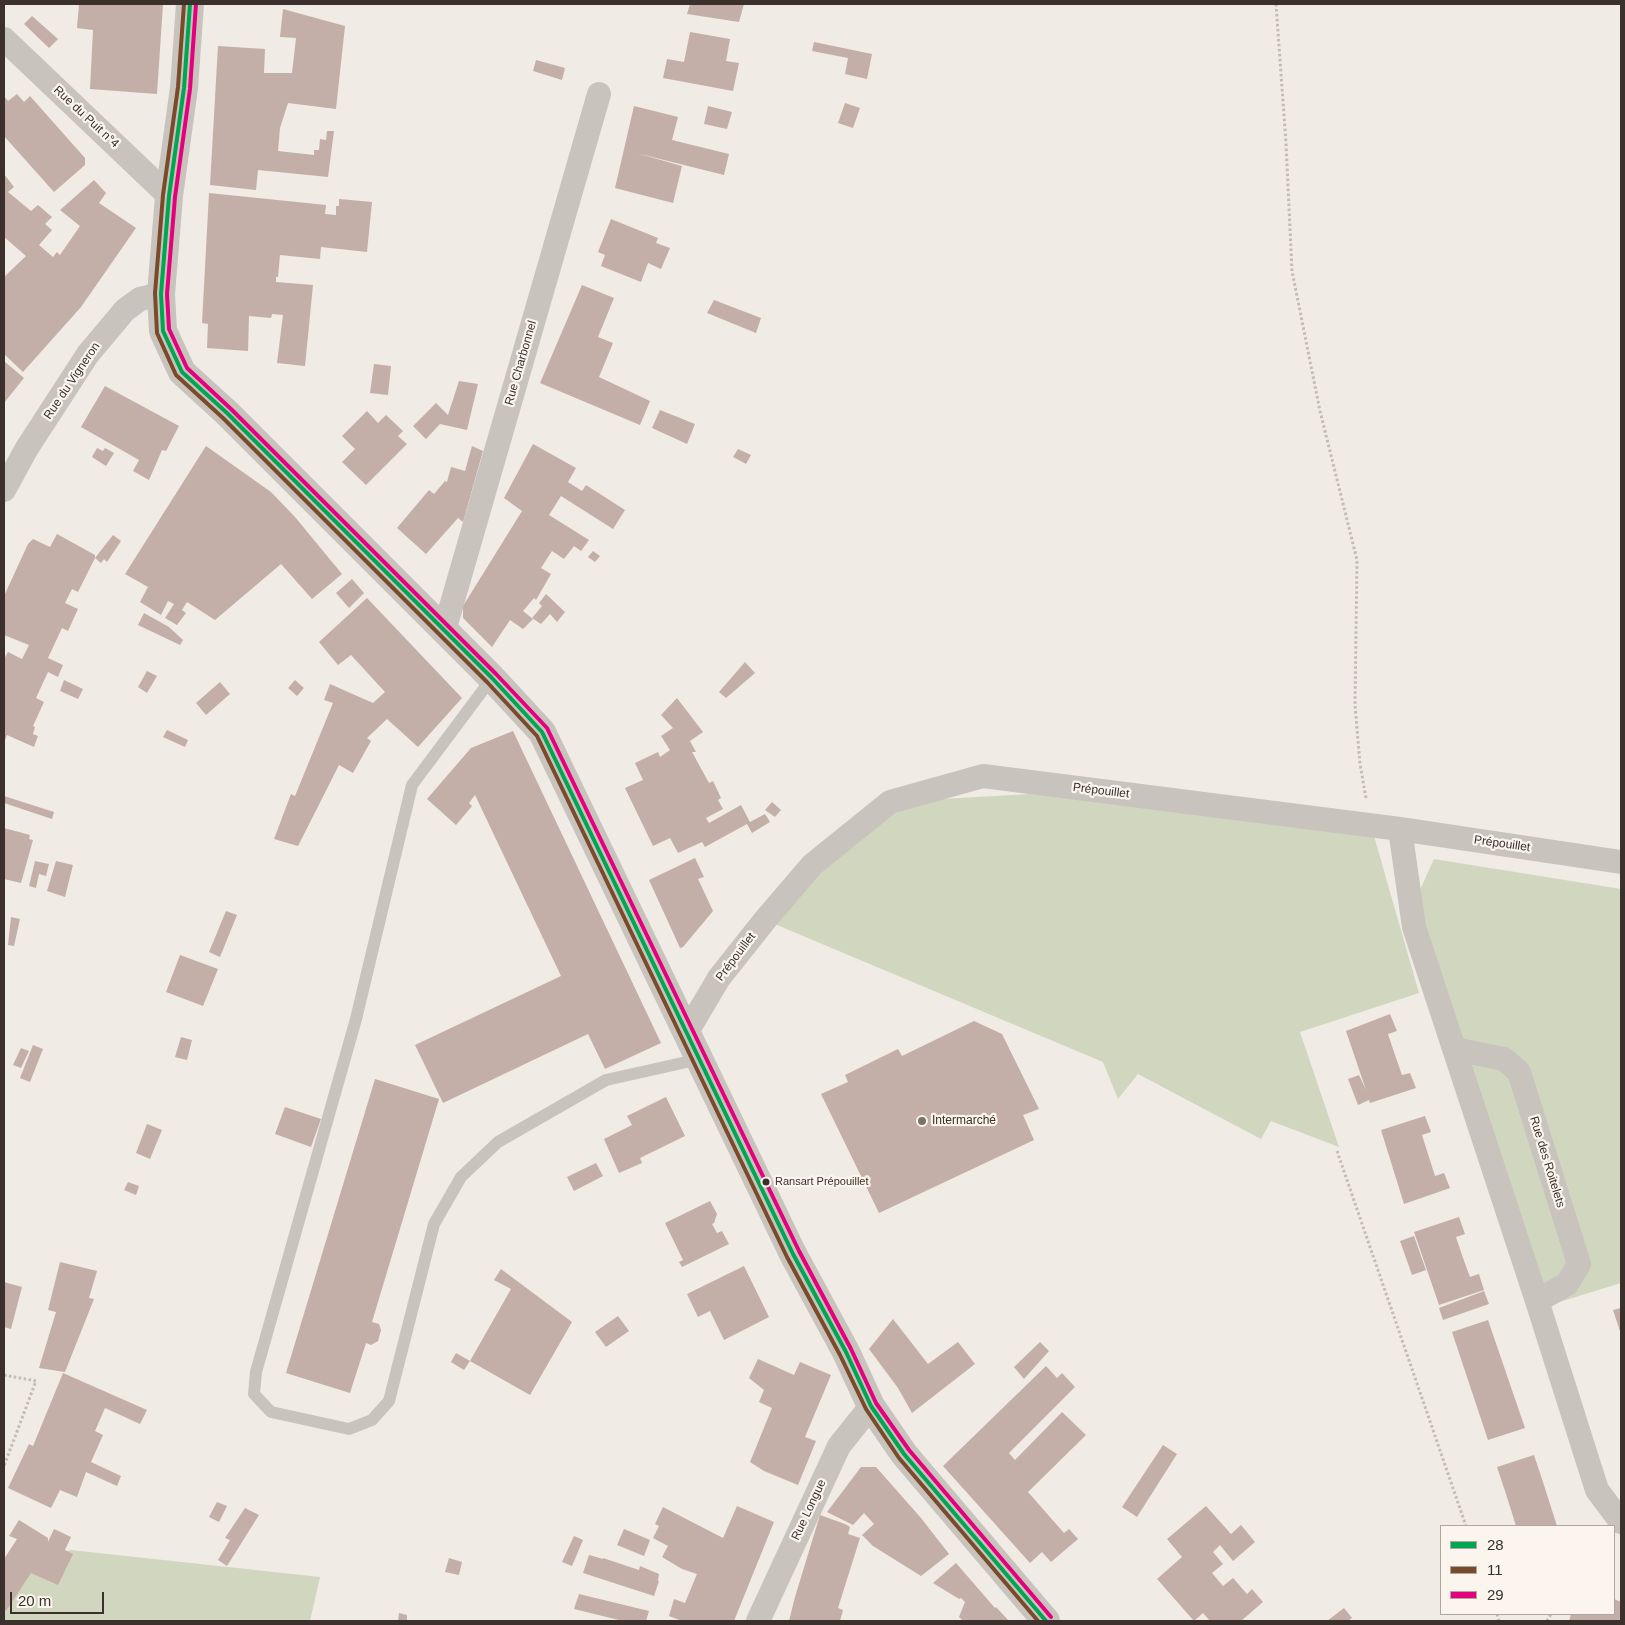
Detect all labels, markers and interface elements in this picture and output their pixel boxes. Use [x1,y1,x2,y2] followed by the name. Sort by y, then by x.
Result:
[50,83,122,151] street label: Rue du Puit n°4
[502,319,540,407] street label: Rue Charbonnel
[41,340,103,422] street label: Rue du Vigneron
[1072,780,1130,802] street label: Prépouillet
[1473,833,1531,855] street label: Prépouillet
[713,930,759,984] street label: Prépouillet
[932,1114,996,1128] place label: Intermarché
[916,1115,928,1127] marker: Intermarché
[1526,1115,1568,1209] street label: Rue des Roitelets
[775,1175,869,1189] place label: Ransart Prépouillet
[761,1177,771,1187] marker: Ransart Prépouillet
[789,1477,829,1543] street label: Rue Longue
[1440,1525,1615,1615] legend
[1487,1536,1504,1553] text: 28
[1487,1561,1503,1578] text: 11
[12,1582,106,1614] scale bar
[1487,1586,1504,1603] text: 29
[18,1592,51,1609] text: 20 m

